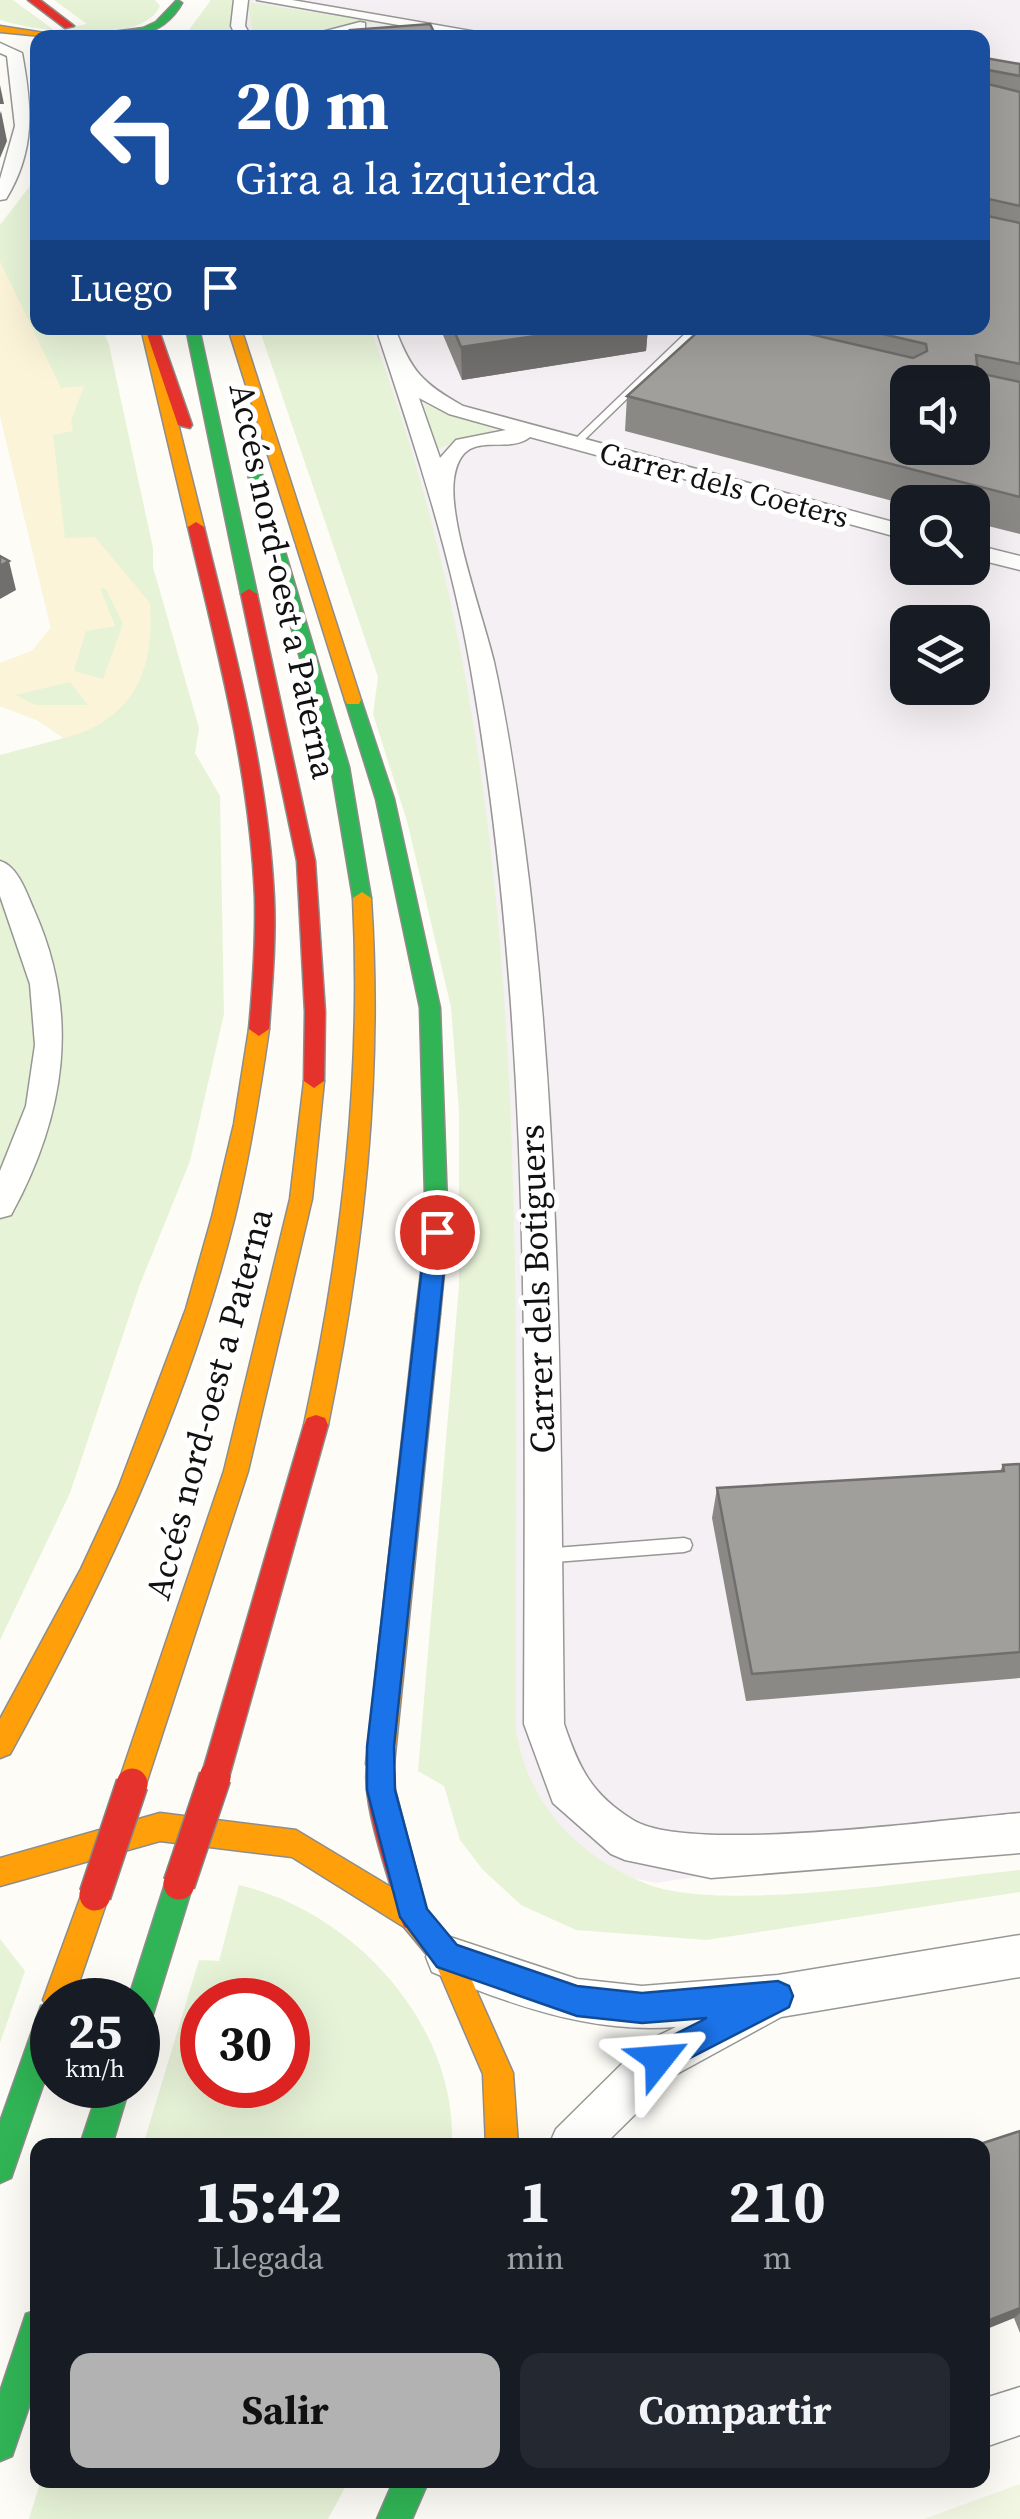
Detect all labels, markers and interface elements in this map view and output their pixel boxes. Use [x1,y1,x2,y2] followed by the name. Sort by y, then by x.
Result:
[235,56,389,152] text: 20 m
[70,70,200,200] icon: left
[235,147,599,209] text: Gira a la izquierda
[193,260,248,315] icon: arrive
[70,262,173,314] text: Luego
[890,365,990,705] map controls
[890,365,990,465] button: sound
[218,379,348,783] street label: Accés nord-oest a Paterna
[595,432,853,537] street label: Carrer dels Coeters
[890,485,990,585] button: search
[890,605,990,705] button: layers
[507,1124,567,1454] street label: Carrer dels Botiguers
[395,1190,480,1275] pin
[134,1203,284,1605] street label: Accés nord-oest a Paterna
[410,1205,465,1260] icon: arrive
[180,1978,310,2108] speed limit sign: 30
[68,1996,122,2065] text: 25
[607,2007,711,2111] position arrow
[65,2051,125,2085] text: km/h
[194,2160,342,2242] text: 15:42
[519,2160,552,2242] text: 1
[728,2160,826,2242] text: 210
[213,2236,324,2280] text: Llegada
[506,2236,564,2280] text: min
[763,2236,791,2280] text: m
[70,2353,500,2468] button: Salir
[520,2353,950,2468] button: Compartir

